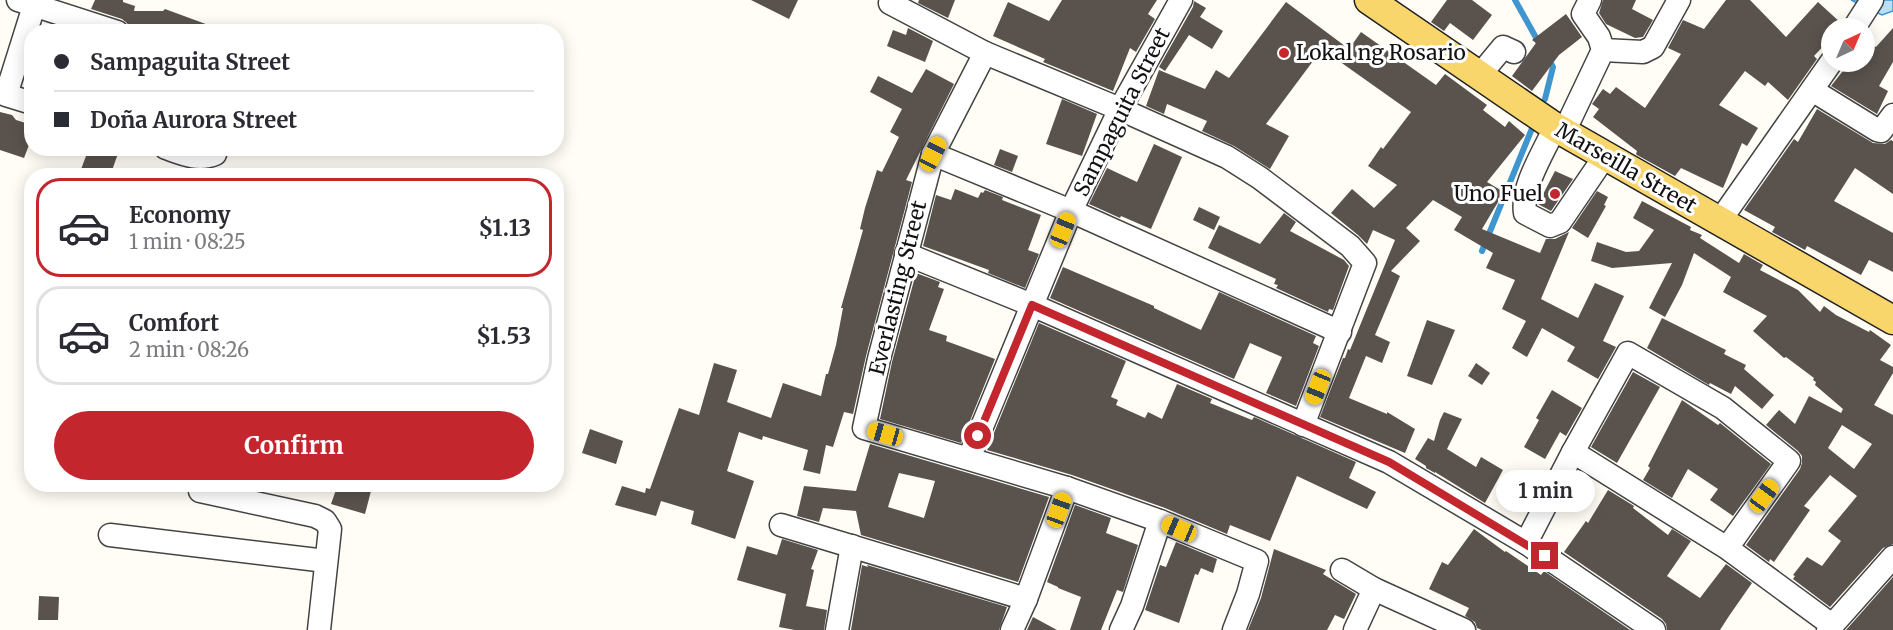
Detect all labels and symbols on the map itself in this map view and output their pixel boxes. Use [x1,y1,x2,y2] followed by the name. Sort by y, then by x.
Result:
[1821,18,1875,72] north arrow
[1067,23,1176,201] street label: Sampaguita Street
[1296,39,1466,66] place label: Lokal ng Rosario
[1277,46,1291,60] marker: Lokal ng Rosario
[1551,116,1702,219] street label: Marseilla Street
[917,134,949,174] car
[1454,180,1543,207] place label: Uno Fuel
[1548,187,1562,201] marker: Uno Fuel
[863,198,932,378] street label: Everlasting Street
[1048,210,1078,250] car
[1303,367,1333,407] car
[865,420,905,448] car
[964,422,991,449] route start
[1496,469,1594,511] callout: 1 min
[1746,476,1782,516] car
[1044,490,1074,530] car
[1159,514,1199,544] car
[1531,542,1558,569] route end

